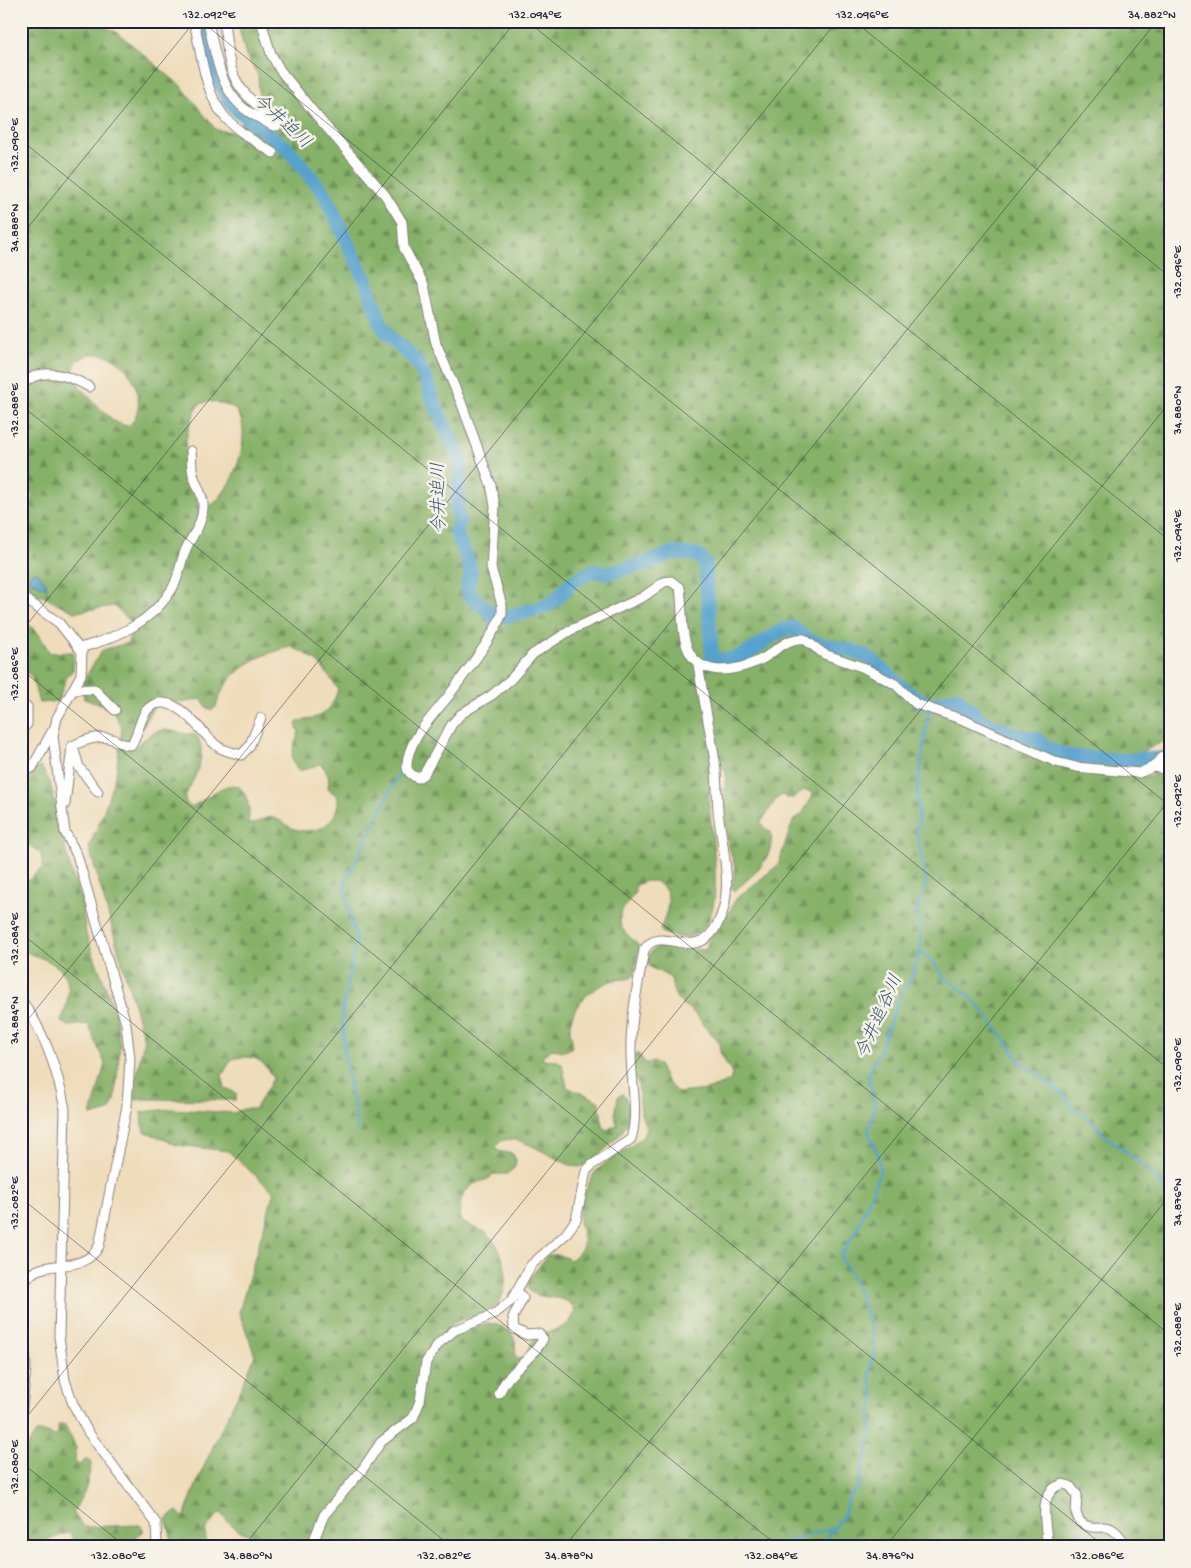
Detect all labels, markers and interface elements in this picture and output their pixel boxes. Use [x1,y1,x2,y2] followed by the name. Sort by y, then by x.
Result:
[182,9,236,23] text: 132.092°E
[508,9,562,23] text: 132.094°E
[835,9,889,23] text: 132.096°E
[1127,9,1176,23] text: 34.882°N
[247,89,315,154] water label: 今井迫川
[9,118,23,173] text: 132.090°E
[9,204,23,253] text: 34.888°N
[1172,245,1186,299] text: 132.096°E
[9,383,23,438] text: 132.088°E
[1172,385,1186,435] text: 34.880°N
[428,462,451,534] water label: 今井迫川
[1172,509,1186,563] text: 132.094°E
[9,647,23,702] text: 132.086°E
[1172,774,1186,828] text: 132.092°E
[9,912,23,966] text: 132.084°E
[851,971,908,1062] water label: 今井追谷川
[9,996,23,1045] text: 34.884°N
[1172,1038,1186,1093] text: 132.090°E
[9,1176,23,1230] text: 132.082°E
[1172,1178,1186,1227] text: 34.876°N
[1172,1303,1186,1358] text: 132.088°E
[9,1440,23,1495] text: 132.080°E
[90,1550,145,1564] text: 132.080°E
[223,1550,273,1564] text: 34.880°N
[417,1550,471,1564] text: 132.082°E
[544,1550,593,1564] text: 34.878°N
[744,1550,798,1564] text: 132.084°E
[865,1550,914,1564] text: 34.876°N
[1069,1550,1124,1564] text: 132.086°E

